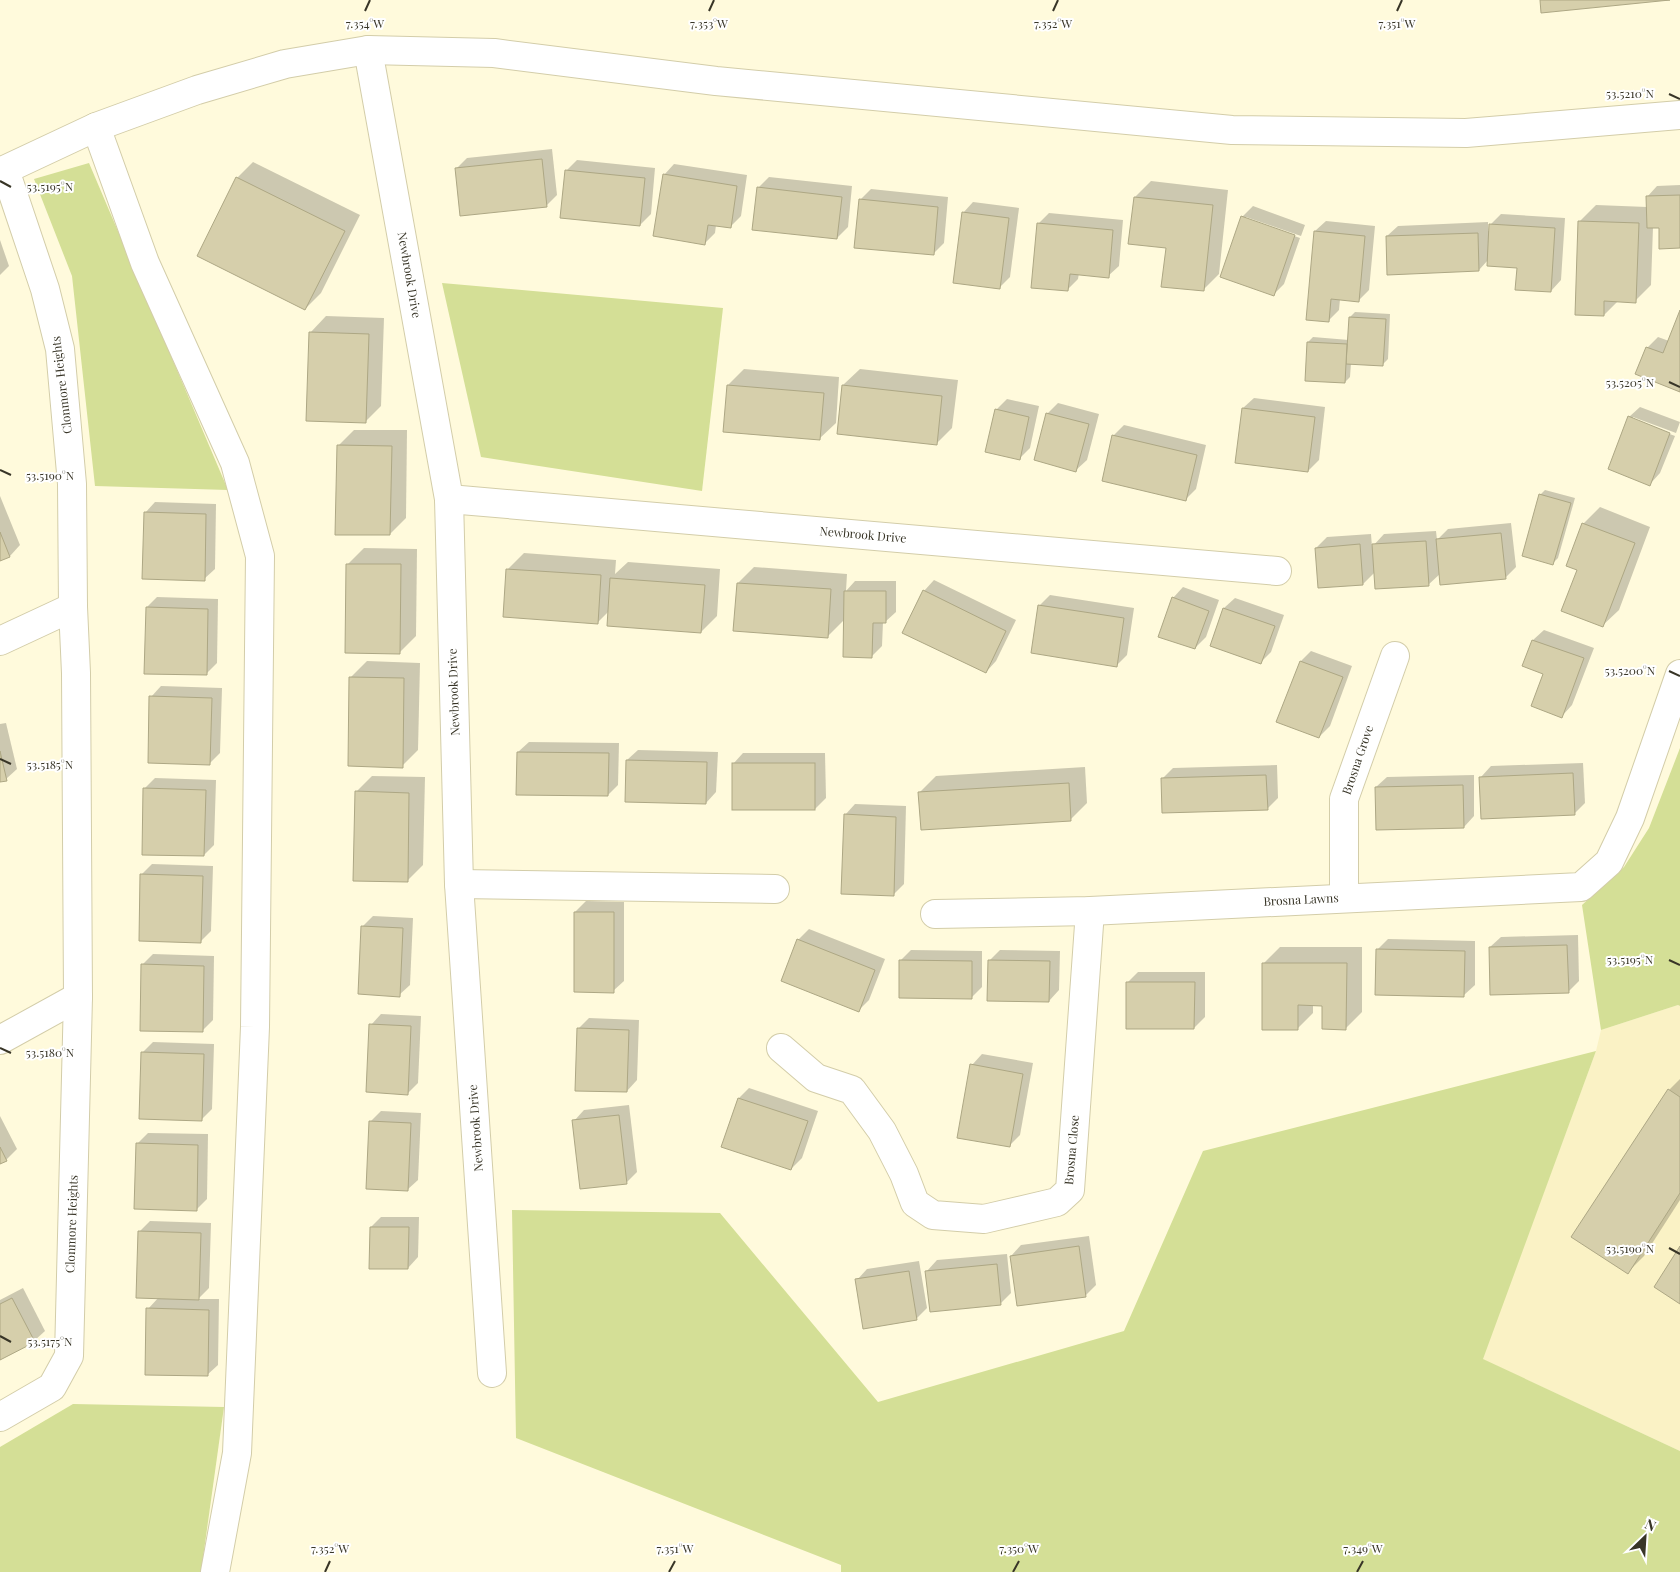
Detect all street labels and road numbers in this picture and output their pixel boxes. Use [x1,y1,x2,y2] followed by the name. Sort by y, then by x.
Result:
[395,230,425,319] street label: Newbrook Drive
[47,335,75,435] street label: Clonmore Heights
[819,522,907,546] street label: Newbrook Drive
[443,648,463,736] street label: Newbrook Drive
[1338,723,1376,796] street label: Brosna Grove
[1263,889,1339,909] street label: Brosna Lawns
[464,1084,486,1172] street label: Newbrook Drive
[1060,1114,1082,1185] street label: Brosna Close
[61,1175,81,1273] street label: Clonmore Heights

